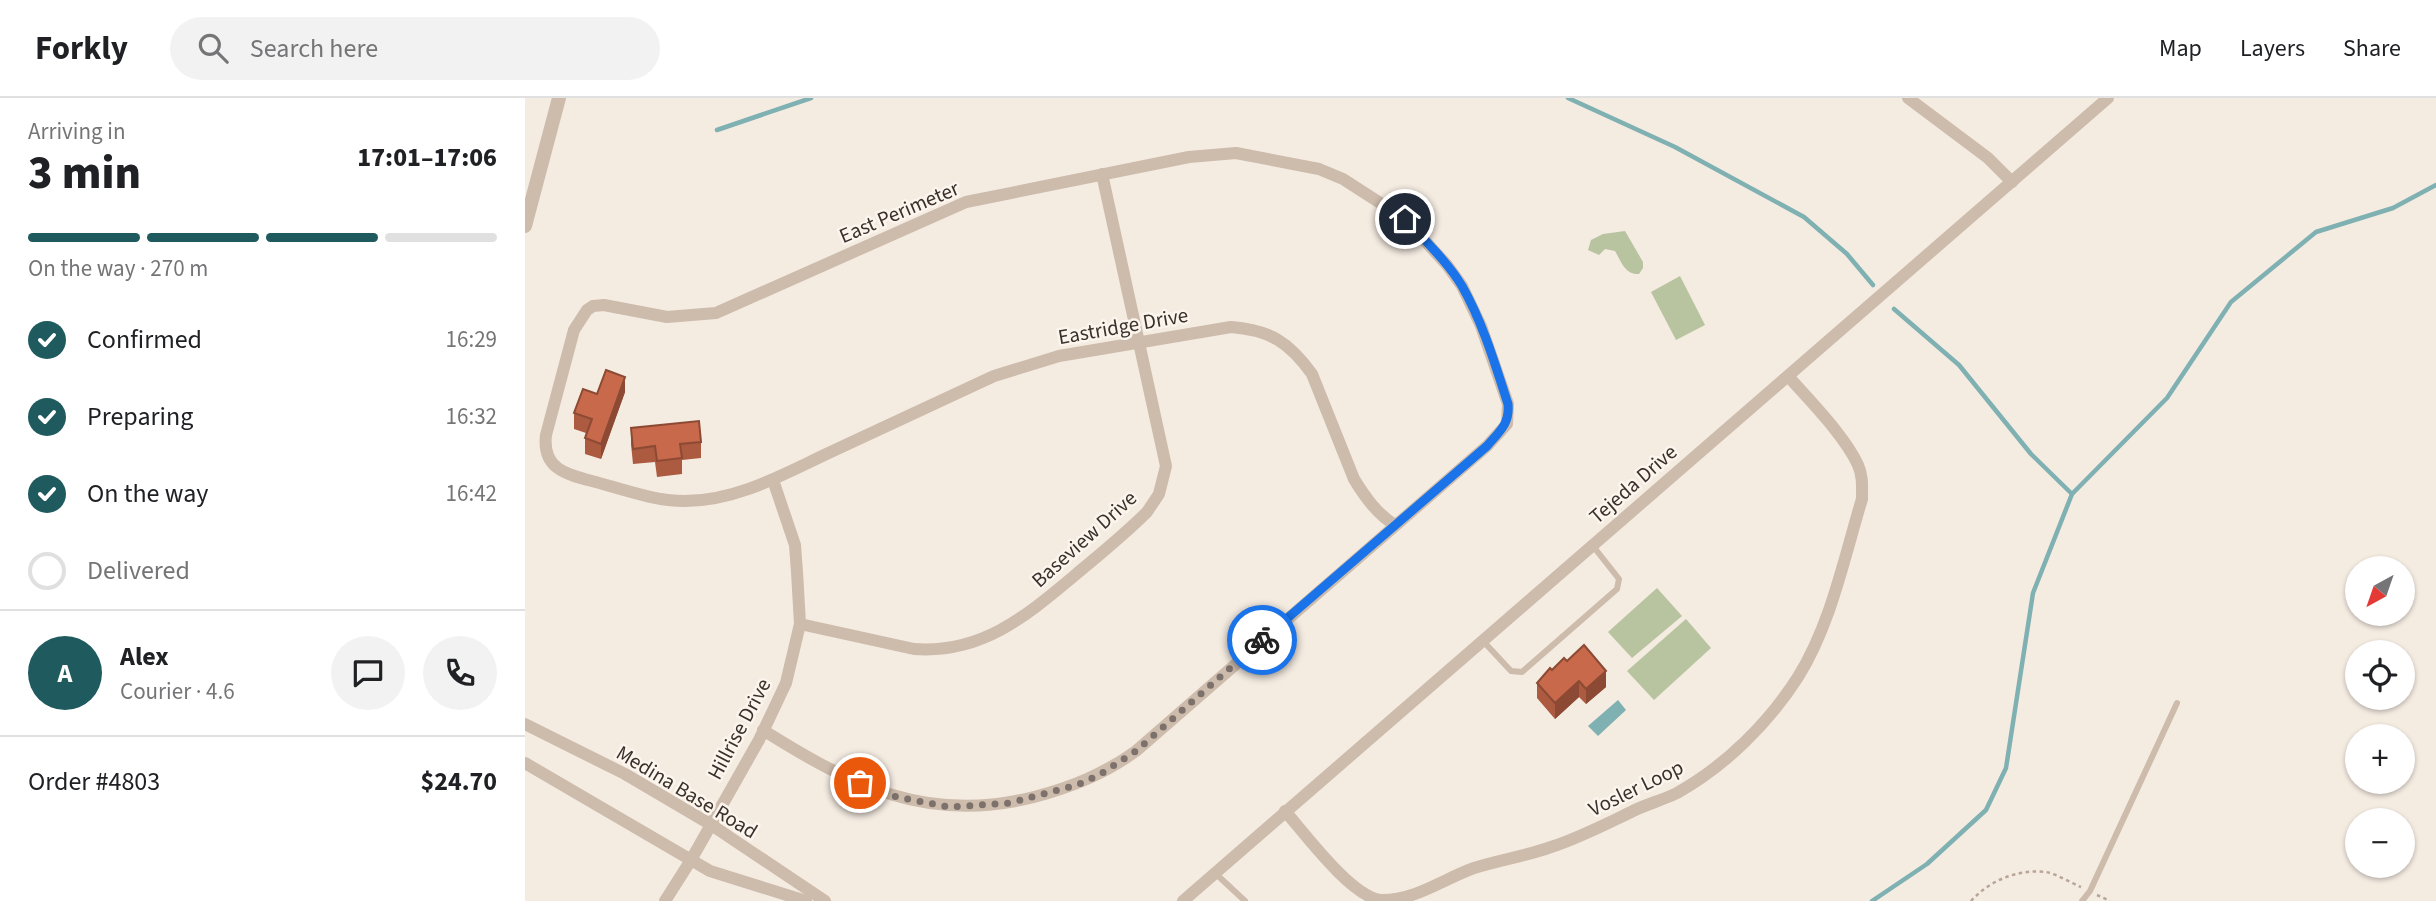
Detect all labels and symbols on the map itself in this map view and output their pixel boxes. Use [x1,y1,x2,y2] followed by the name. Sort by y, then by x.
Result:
[834,173,964,251] street label: East Perimeter
[1375,189,1435,249] pin
[1056,300,1190,352] street label: Eastridge Drive
[1582,437,1684,531] street label: Tejeda Drive
[1025,483,1143,595] street label: Baseview Drive
[2345,556,2415,626] north arrow
[1227,605,1297,675] courier
[700,673,778,785] street label: Hillrise Drive
[611,738,763,846] street label: Medina Base Road
[1583,752,1689,824] street label: Vosler Loop
[830,753,890,813] pin

